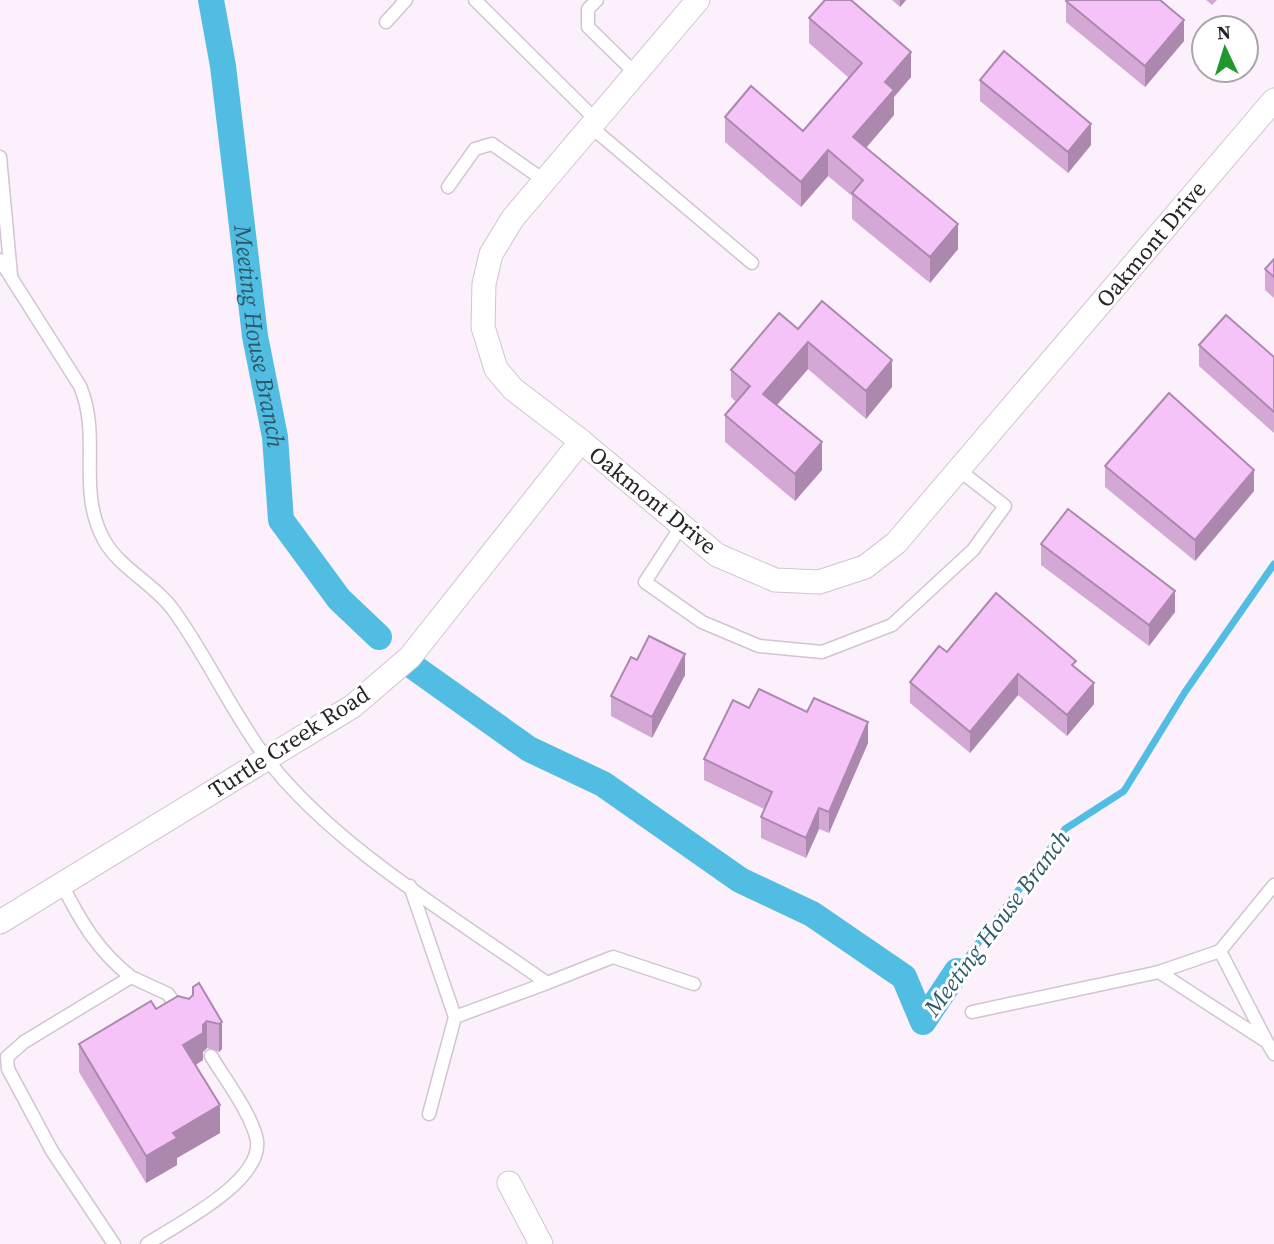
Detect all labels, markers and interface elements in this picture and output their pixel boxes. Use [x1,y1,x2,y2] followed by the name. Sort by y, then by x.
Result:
[1190,14,1260,84] north arrow
[1216,19,1232,45] text: N
[1089,174,1213,314] street label: Oakmont Drive
[226,222,293,449] water label: Meeting House Branch
[582,438,724,562] street label: Oakmont Drive
[202,678,376,806] street label: Turtle Creek Road
[915,823,1078,1023] water label: Meeting House Branch

